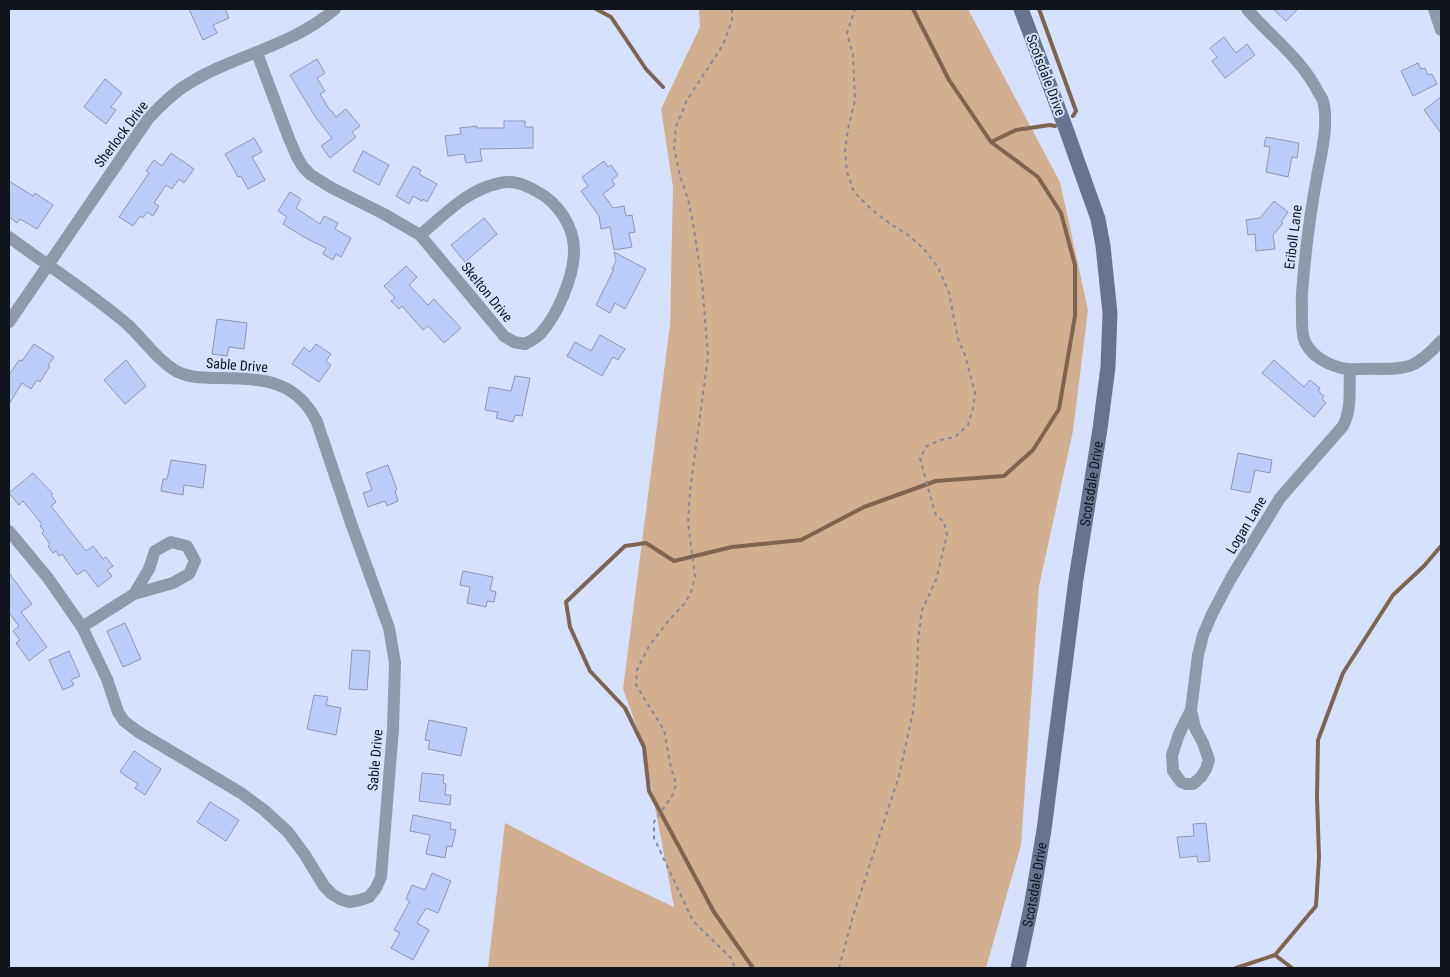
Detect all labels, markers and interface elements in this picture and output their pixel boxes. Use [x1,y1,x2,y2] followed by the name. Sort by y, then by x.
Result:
[1023,32,1069,118] street label: Scotsdale Drive
[91,97,151,170] street label: Sherlock Drive
[1281,203,1305,270] street label: Eriboll Lane
[458,259,516,325] street label: Skelton Drive
[206,355,269,375] street label: Sable Drive
[1077,440,1106,527] street label: Scotsdale Drive
[1223,493,1270,557] street label: Logan Lane
[364,728,386,791] street label: Sable Drive
[1019,841,1050,929] street label: Scotsdale Drive

